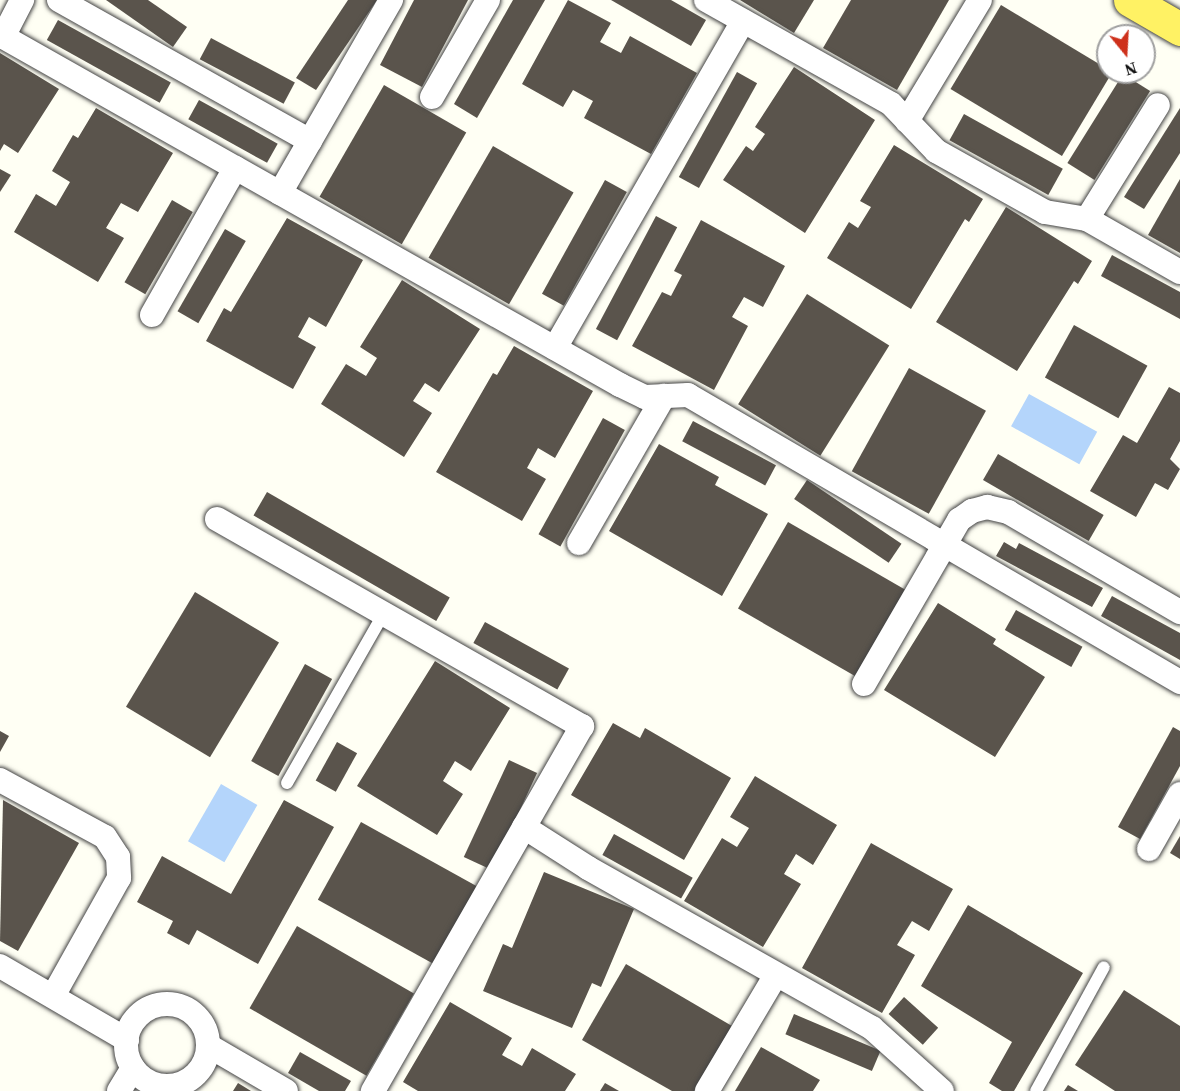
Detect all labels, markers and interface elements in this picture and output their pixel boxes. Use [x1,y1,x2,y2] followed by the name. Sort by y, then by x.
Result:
[1096,24,1156,84] north arrow
[1122,57,1140,81] text: N

